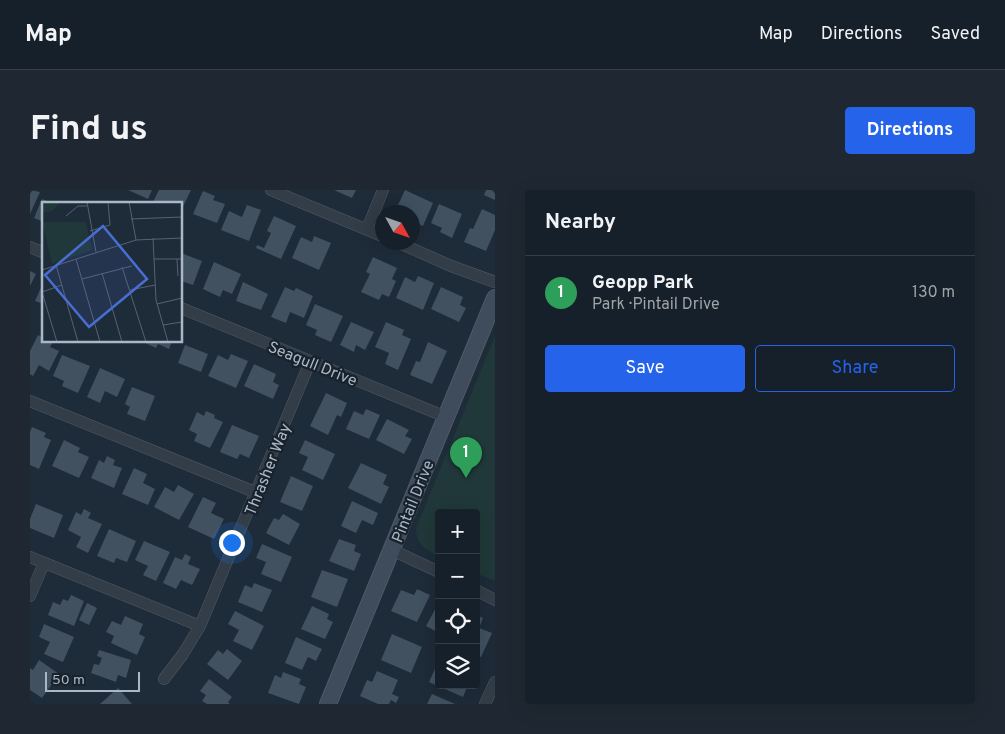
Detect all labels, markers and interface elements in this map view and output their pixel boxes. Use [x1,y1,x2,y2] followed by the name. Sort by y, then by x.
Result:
[25,20,72,50] text: Map
[759,23,793,46] text: Map
[821,23,903,46] text: Directions
[931,23,980,46] text: Saved
[845,107,975,154] button: Directions
[30,108,148,152] text: Find us
[42,202,182,342] inset map
[375,205,420,250] north arrow
[545,209,616,236] text: Nearby
[592,271,694,295] text: Geopp Park
[558,283,564,303] text: 1
[912,283,955,303] text: 130 m
[592,295,720,315] text: Park · Pintail Drive
[265,338,360,392] street label: Seagull Drive
[545,345,745,392] button: Save
[755,345,955,392] button: Share
[241,421,296,519] street label: Thrasher Way
[450,437,482,478] pin: 1
[388,458,439,546] street label: Pintail Drive
[435,509,480,689] map controls
[435,509,480,554] button: +
[219,530,245,556] your location
[435,554,480,599] button: −
[435,599,480,644] button: locate
[435,644,480,689] button: layers
[45,669,140,692] scale bar
[52,672,85,689] text: 50 m

